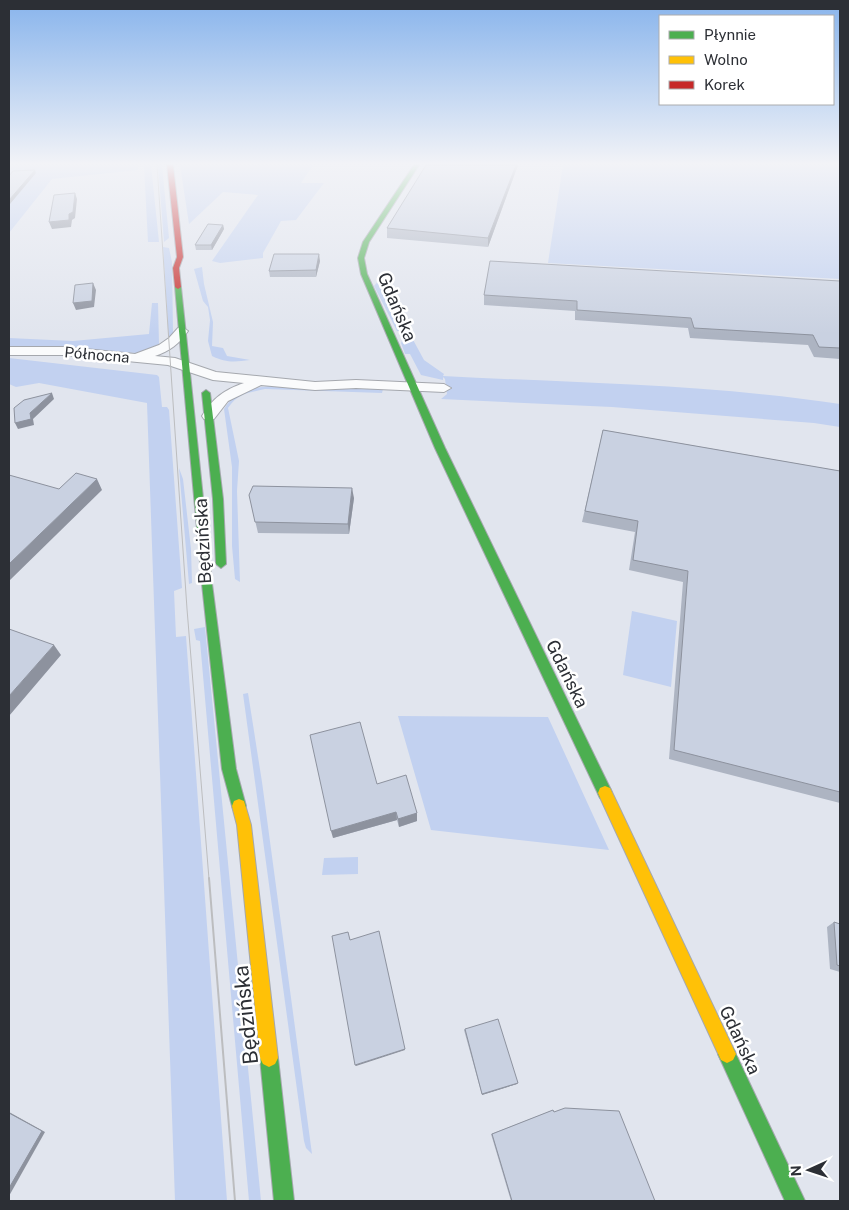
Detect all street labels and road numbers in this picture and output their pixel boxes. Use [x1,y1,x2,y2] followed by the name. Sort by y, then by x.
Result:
[374,269,421,345] street label: Gdańska
[64,343,130,366] street label: Północna
[190,498,215,584] street label: Będzińska
[542,636,593,711] street label: Gdańska
[228,964,263,1066] street label: Będzińska
[715,1002,765,1077] street label: Gdańska

